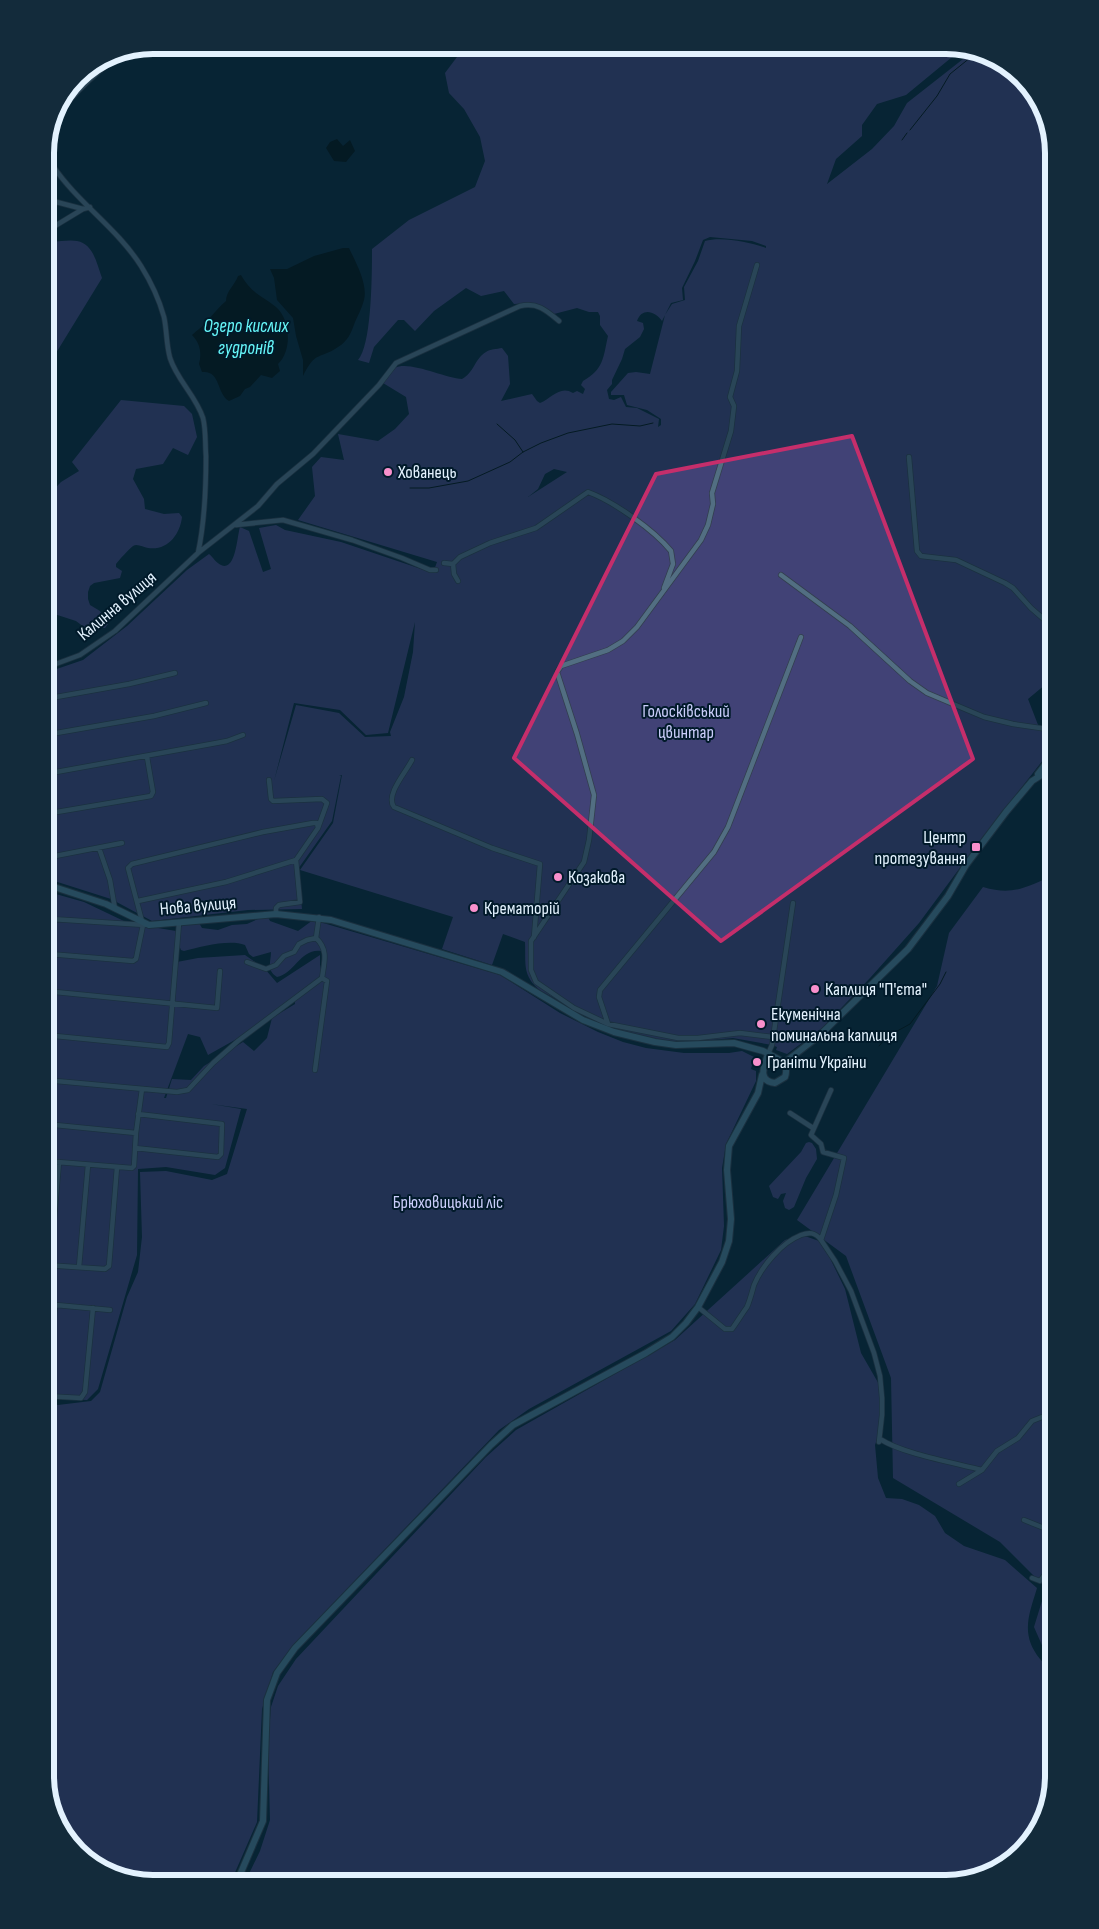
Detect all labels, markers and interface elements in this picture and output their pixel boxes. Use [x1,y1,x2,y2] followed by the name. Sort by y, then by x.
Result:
[203,315,290,360] water label: Озеро кислих гудронів
[397,462,457,483] place label: Хованець
[382,466,394,478] marker: Хованець
[73,567,161,645] street label: Калинна вулиця
[642,701,730,743] park label: Голосківський цвинтар
[875,827,966,869] place label: Центр протезування
[970,841,982,853] marker: Центр протезування
[568,867,625,888] place label: Козакова
[552,871,564,883] marker: Козакова
[159,892,237,920] street label: Нова вулиця
[484,898,560,919] place label: Крематорій
[468,902,480,914] marker: Крематорій
[825,979,927,1000] place label: Каплиця "П'єта"
[809,983,821,995] marker: Каплиця "П'єта"
[771,1004,897,1046] place label: Екуменічна поминальна каплиця
[755,1018,767,1030] marker: Екуменічна поминальна каплиця
[767,1052,867,1073] place label: Граніти України
[751,1056,763,1068] marker: Граніти України
[393,1192,503,1213] park label: Брюховицький ліс

